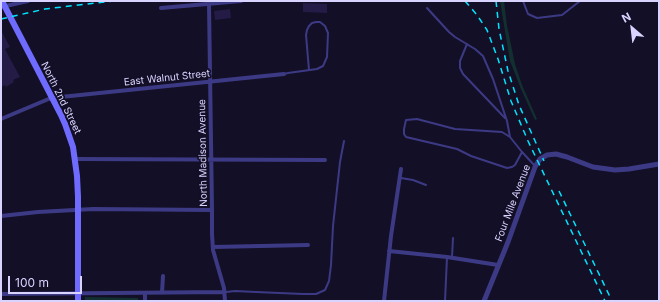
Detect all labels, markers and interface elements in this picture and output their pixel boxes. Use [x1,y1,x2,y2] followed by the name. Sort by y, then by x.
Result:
[612,8,652,48] north arrow
[619,9,633,26] text: N
[38,60,84,136] street label: North 2nd Street
[123,68,211,88] street label: East Walnut Street
[196,99,210,207] street label: North Madison Avenue
[493,163,533,243] street label: Four Mile Avenue
[10,268,84,294] scale bar
[15,275,49,290] text: 100 m

